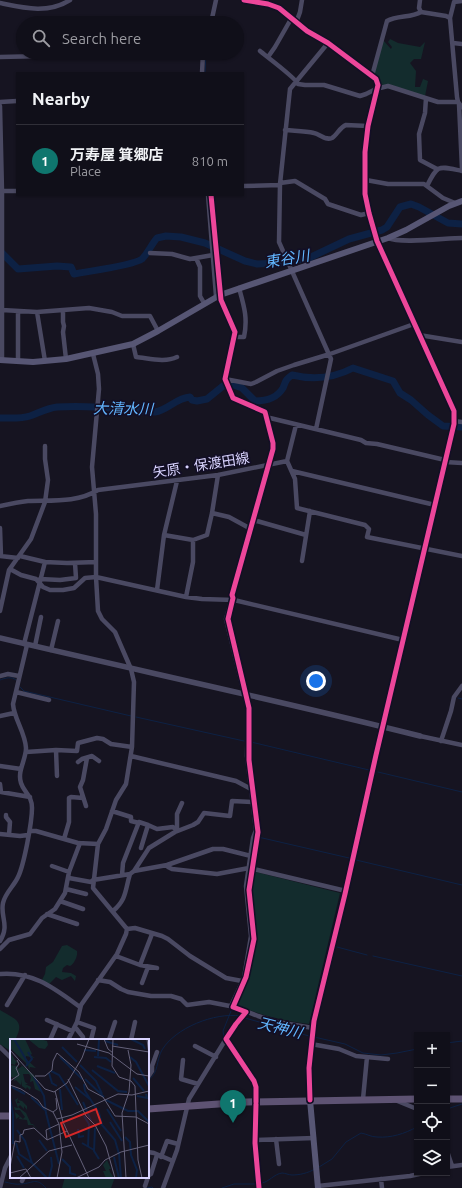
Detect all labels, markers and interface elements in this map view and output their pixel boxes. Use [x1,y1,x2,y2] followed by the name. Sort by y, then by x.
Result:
[16,16,244,60] search box
[30,27,52,49] icon: search
[62,30,141,47] text: Search here
[32,89,90,108] text: Nearby
[70,146,164,163] text: 万寿屋 箕郷店
[41,154,49,168] text: 1
[192,154,228,168] text: 810 m
[70,164,101,178] text: Place
[263,246,312,270] water label: 東谷川
[93,399,155,418] water label: 大清水川
[151,449,251,481] street label: 矢原・保渡田線
[306,671,326,691] your location
[256,1014,306,1042] water label: 天神川
[414,1032,450,1176] map controls
[414,1032,450,1068] button: +
[10,1039,149,1178] inset map
[414,1068,450,1104] button: −
[220,1090,246,1123] pin: 1
[414,1104,450,1140] button: locate
[414,1140,450,1176] button: layers

